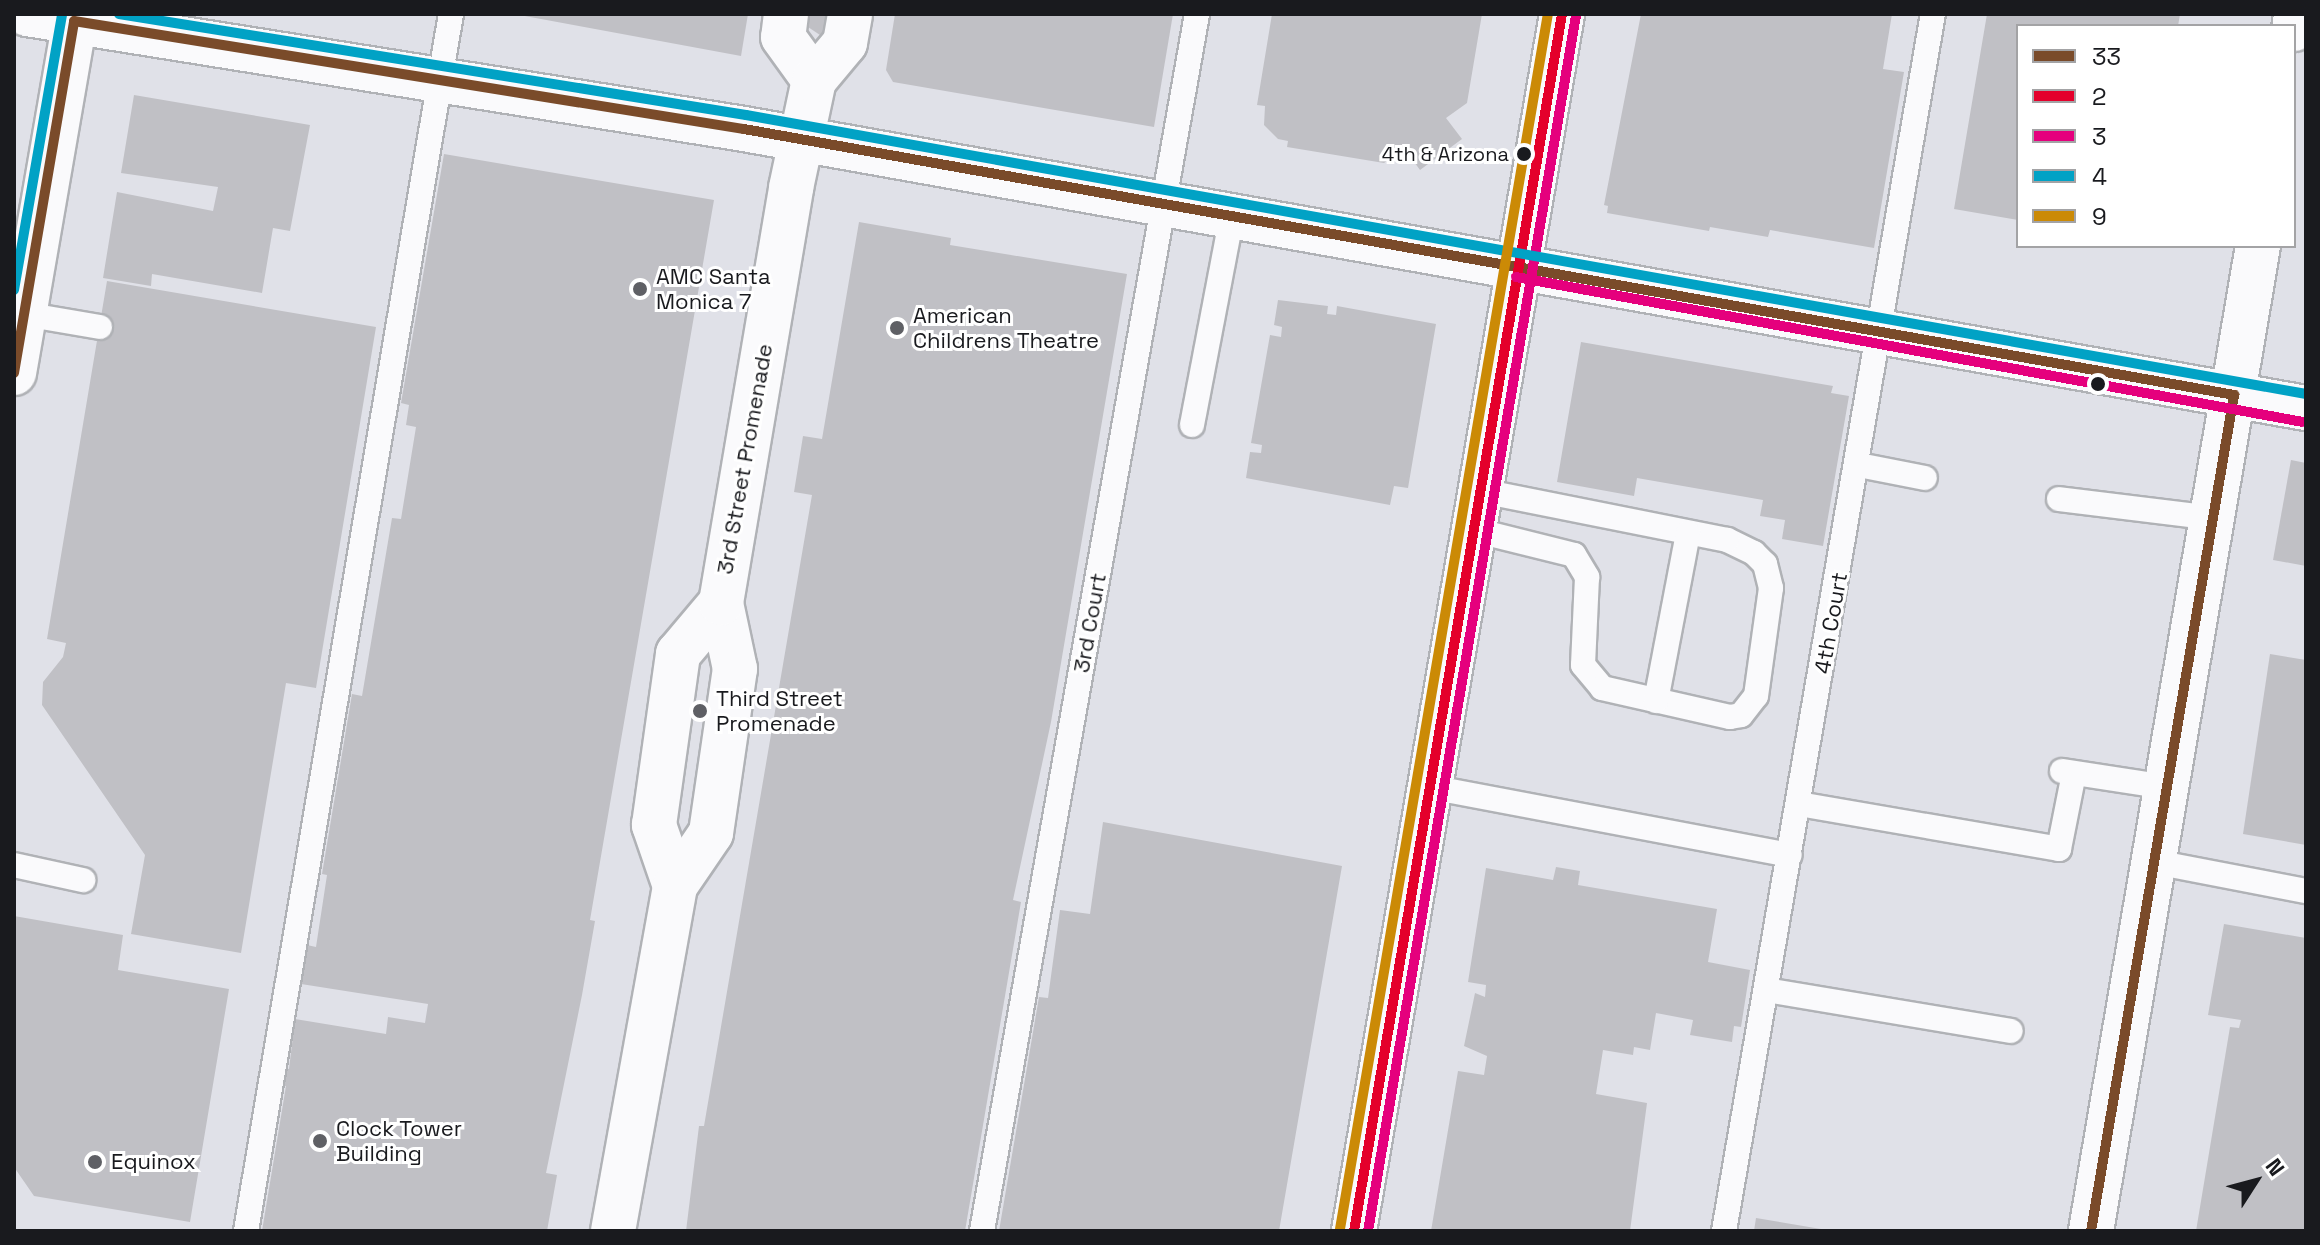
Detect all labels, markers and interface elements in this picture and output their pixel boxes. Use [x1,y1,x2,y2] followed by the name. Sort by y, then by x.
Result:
[2016,24,2296,248] legend
[2092,41,2121,72] text: 33
[2092,81,2106,112] text: 2
[2092,121,2107,152] text: 3
[1381,142,1509,166] place label: 4th & Arizona
[1516,146,1532,162] marker: 4th & Arizona
[2092,161,2107,192] text: 4
[2092,201,2107,232] text: 9
[656,263,771,314] place label: AMC Santa Monica 7
[631,280,649,298] marker: AMC Santa Monica 7
[913,302,1100,354] place label: American Childrens Theatre
[888,319,906,337] marker: American Childrens Theatre
[712,342,778,576] street label: 3rd Street Promenade
[2090,376,2106,392] unlabelled marker
[1809,570,1853,676] street label: 4th Court
[1068,571,1112,675] street label: 3rd Court
[716,685,843,736] place label: Third Street Promenade
[691,702,709,720] marker: Third Street Promenade
[336,1115,463,1166] place label: Clock Tower Building
[311,1132,329,1150] marker: Clock Tower Building
[2216,1141,2296,1221] north arrow
[111,1149,196,1175] place label: Equinox
[86,1153,104,1171] marker: Equinox
[2260,1153,2291,1181] text: N

